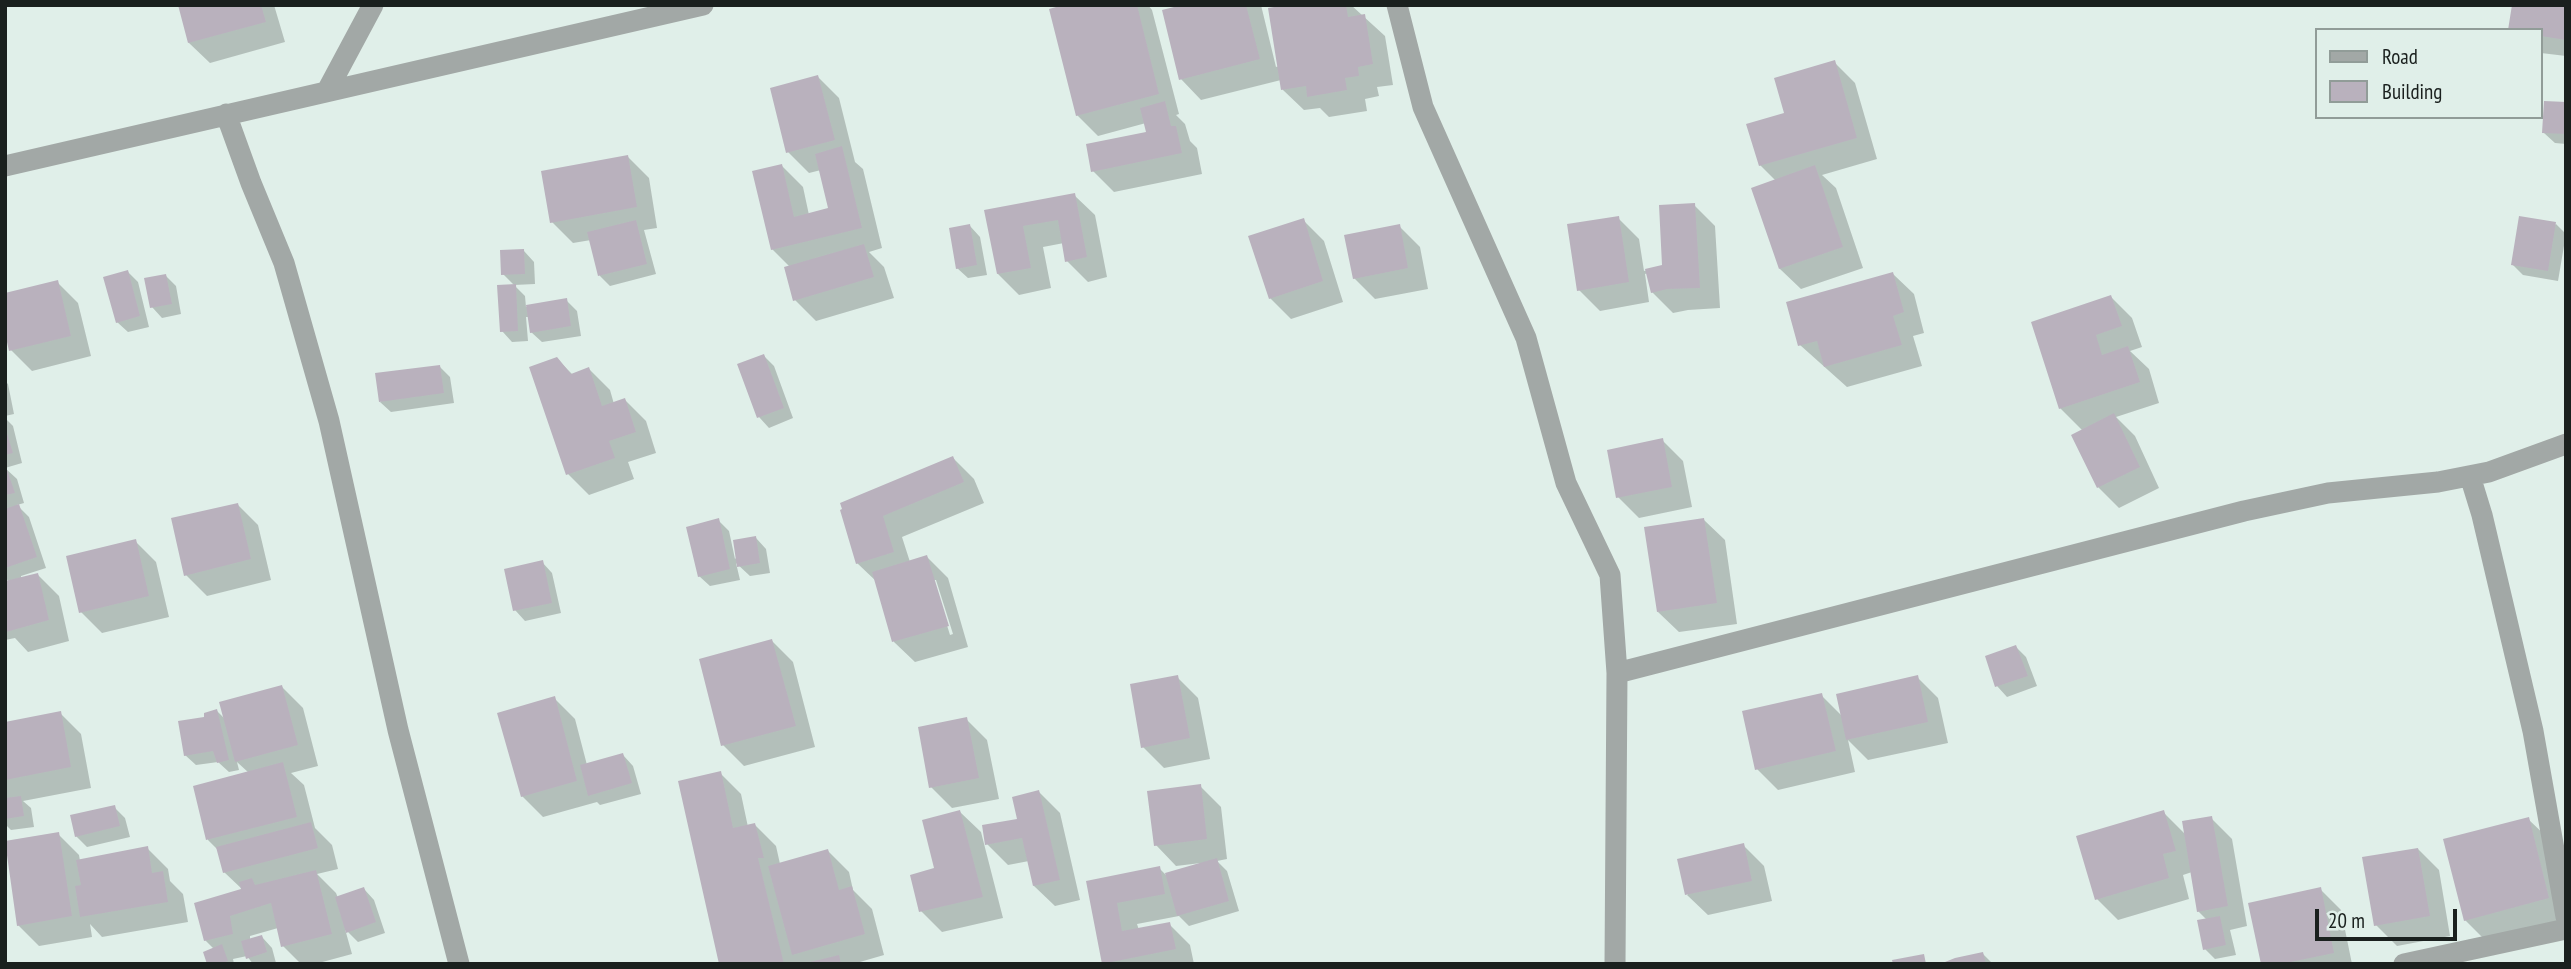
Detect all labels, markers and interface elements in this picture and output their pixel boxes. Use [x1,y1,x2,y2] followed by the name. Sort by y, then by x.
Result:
[2316,28,2543,119] legend
[2382,43,2418,70] text: Road
[2382,78,2442,105] text: Building
[2319,895,2461,939] scale bar
[2328,907,2365,934] text: 20 m

